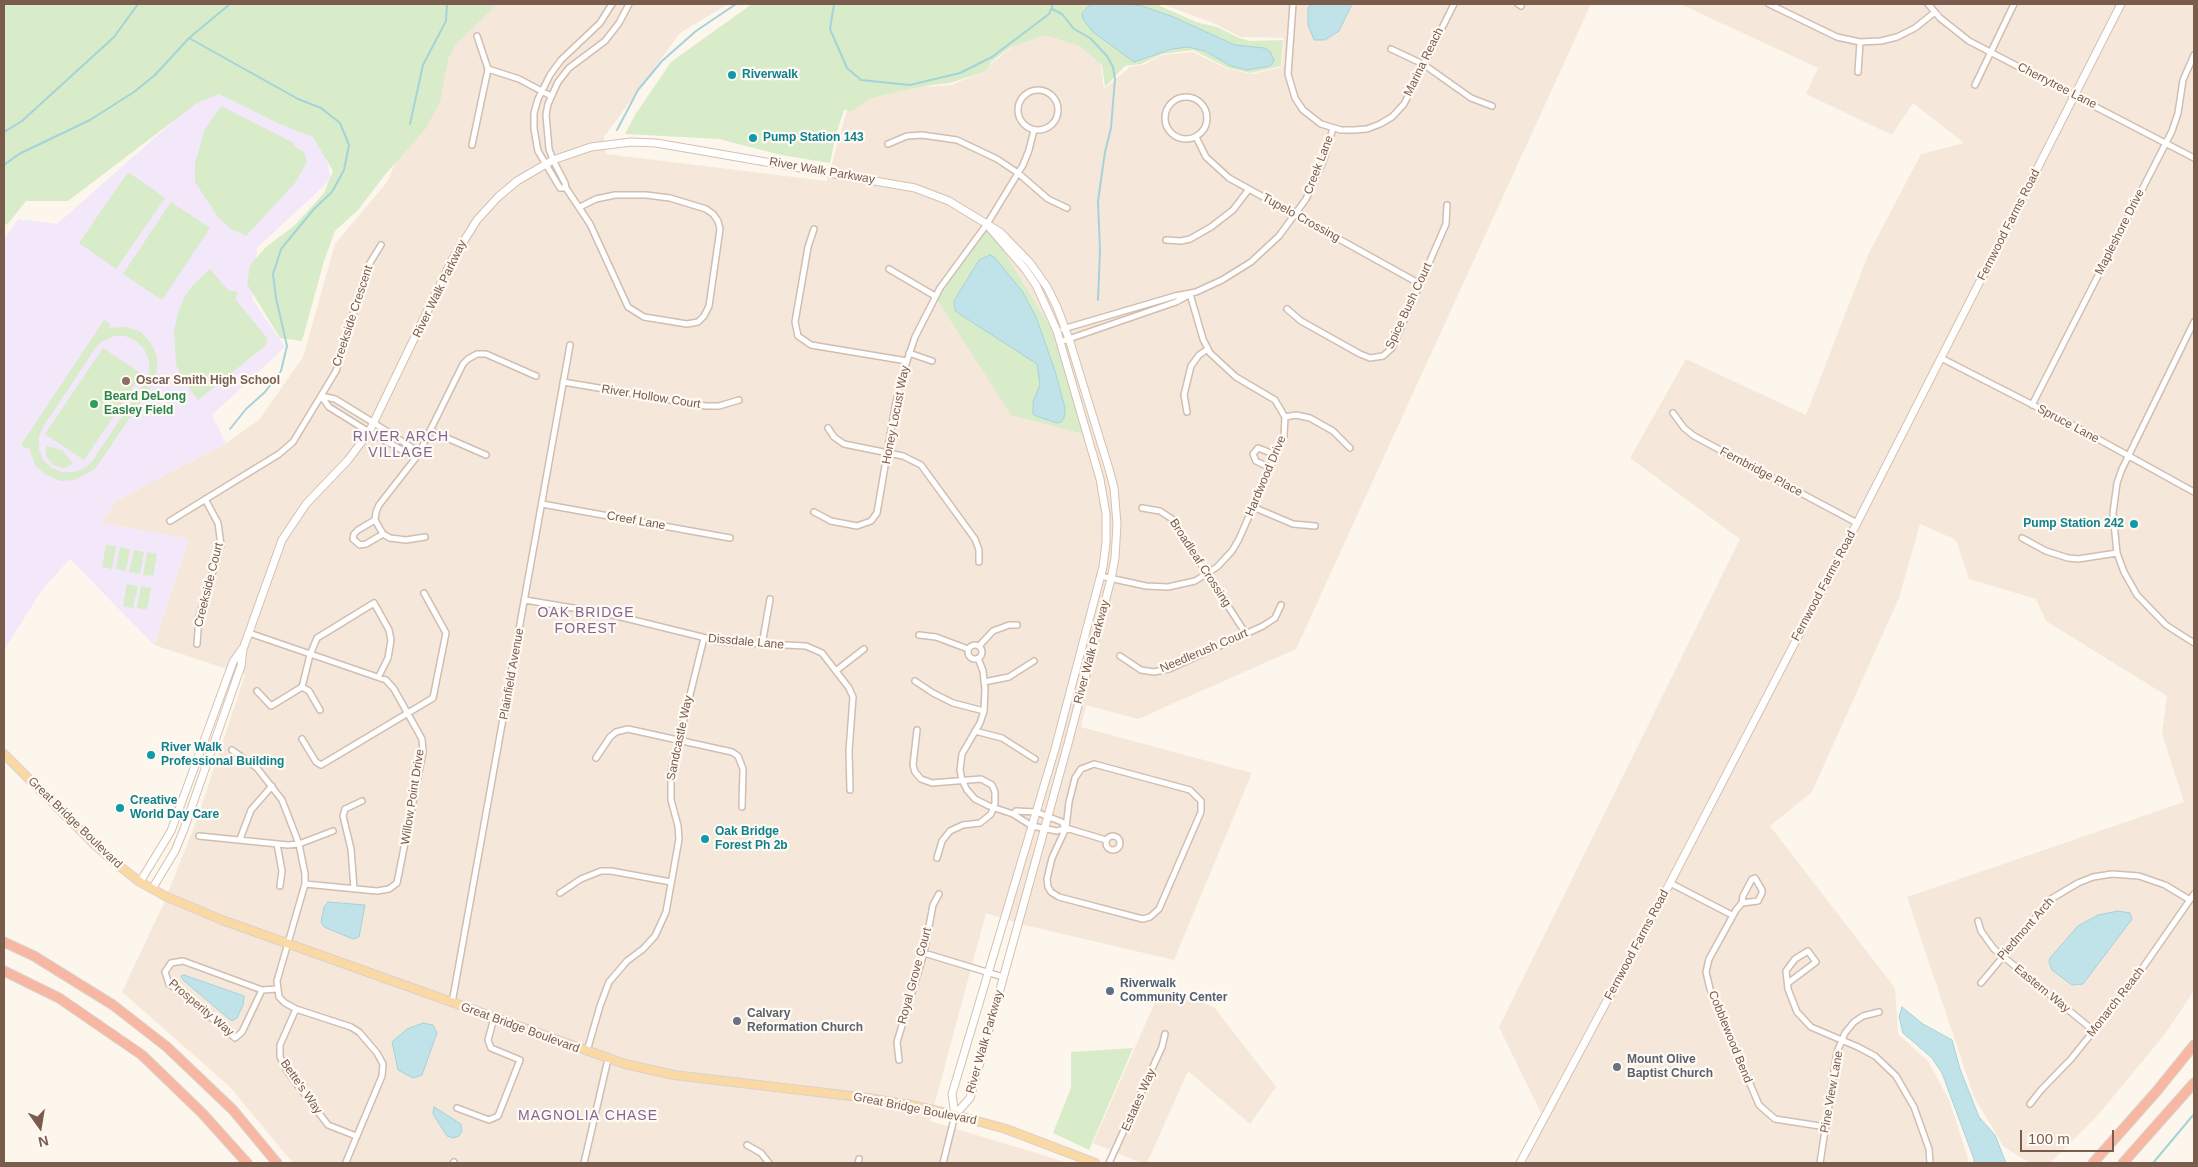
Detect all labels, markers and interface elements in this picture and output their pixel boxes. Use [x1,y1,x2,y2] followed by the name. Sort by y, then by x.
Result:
[1401,25,1447,99] street label: Marina Reach
[2015,60,2099,112] street label: Cherrytree Lane
[742,68,798,82] place label: Riverwalk
[726,69,738,81] marker: Riverwalk
[763,131,864,145] place label: Pump Station 143
[747,132,759,144] marker: Pump Station 143
[1301,133,1337,197] street label: Creek Lane
[768,155,876,187] street label: River Walk Parkway
[1975,167,2043,283] street label: Fernwood Farms Road
[2092,187,2148,277] street label: Mapleshore Drive
[1259,191,1343,245] street label: Tupelo Crossing
[410,238,470,340] street label: River Walk Parkway
[1383,261,1435,351] street label: Spice Bush Court
[330,264,376,368] street label: Creekside Crescent
[879,364,913,466] street label: Honey Locust Way
[136,374,280,388] place label: Oscar Smith High School
[120,375,132,387] marker: Oscar Smith High School
[600,382,702,412] street label: River Hollow Court
[104,390,186,418] place label: Beard DeLong Easley Field
[88,398,100,410] marker: Beard DeLong Easley Field
[2035,402,2101,446] street label: Spruce Lane
[352,429,450,462] district label: RIVER ARCH VILLAGE
[1243,434,1289,518] street label: Hardwood Drive
[1717,444,1805,500] street label: Fernbridge Place
[606,509,666,533] street label: Creef Lane
[1166,516,1234,610] street label: Broadleaf Crossing
[2023,517,2124,531] place label: Pump Station 242
[2128,518,2140,530] marker: Pump Station 242
[1789,528,1859,644] street label: Fernwood Farms Road
[192,541,226,629] street label: Creekside Court
[1071,599,1113,705] street label: River Walk Parkway
[536,605,636,638] district label: OAK BRIDGE FOREST
[1158,626,1250,676] street label: Needlerush Court
[497,627,527,721] street label: Plainfield Avenue
[707,632,785,652] street label: Dissdale Lane
[664,694,696,782] street label: Sandcastle Way
[161,741,284,769] place label: River Walk Professional Building
[398,748,428,846] street label: Willow Point Drive
[145,749,157,761] marker: River Walk Professional Building
[25,774,125,872] street label: Great Bridge Boulevard
[130,794,219,822] place label: Creative World Day Care
[114,802,126,814] marker: Creative World Day Care
[715,825,788,853] place label: Oak Bridge Forest Ph 2b
[699,833,711,845] marker: Oak Bridge Forest Ph 2b
[1602,887,1672,1003] street label: Fernwood Farms Road
[1995,895,2057,963] street label: Piedmont Arch
[895,926,935,1026] street label: Royal Grove Court
[2011,962,2073,1016] street label: Eastern Way
[2084,964,2148,1040] street label: Monarch Reach
[165,976,237,1040] street label: Prosperity Way
[1120,977,1227,1005] place label: Riverwalk Community Center
[1104,985,1116,997] marker: Riverwalk Community Center
[963,989,1007,1095] street label: River Walk Parkway
[1705,989,1755,1085] street label: Cobblewood Bend
[459,1000,581,1056] street label: Great Bridge Boulevard
[747,1007,863,1035] place label: Calvary Reformation Church
[731,1015,743,1027] marker: Calvary Reformation Church
[1818,1050,1846,1134] street label: Pine View Lane
[1627,1053,1713,1081] place label: Mount Olive Baptist Church
[277,1057,325,1117] street label: Bette's Way
[1611,1061,1623,1073] marker: Mount Olive Baptist Church
[1119,1067,1159,1133] street label: Estates Way
[852,1090,978,1128] street label: Great Bridge Boulevard
[15,1102,65,1152] north arrow
[516,1108,660,1124] district label: MAGNOLIA CHASE
[2023,1120,2117,1152] scale bar
[2028,1130,2070,1147] text: 100 m
[37,1133,50,1151] text: N

